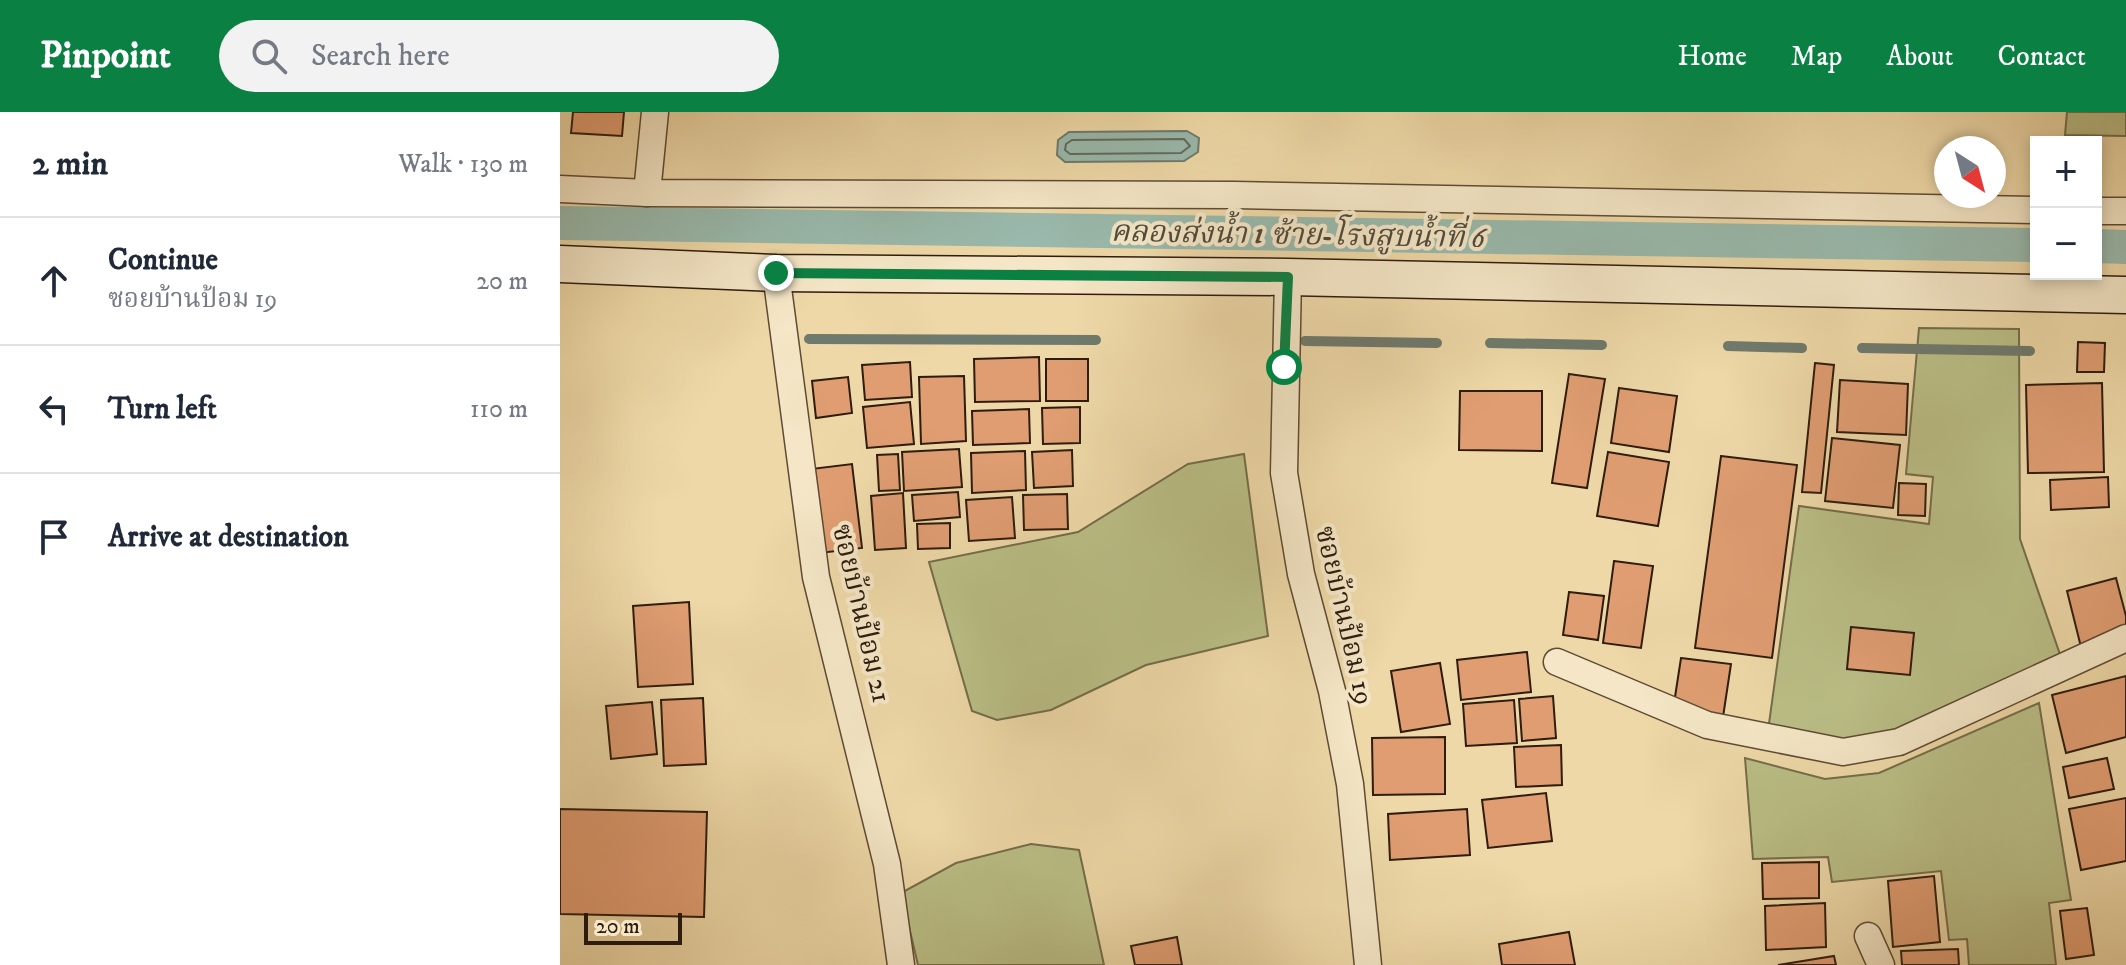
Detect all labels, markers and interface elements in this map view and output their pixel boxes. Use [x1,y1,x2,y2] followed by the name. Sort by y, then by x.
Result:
[219,20,779,92] search box
[40,32,171,80] text: Pinpoint
[247,34,291,78] icon: search
[311,38,450,75] text: Search here
[1678,39,1747,74] text: Home
[1791,39,1842,74] text: Map
[1886,39,1953,74] text: About
[1997,39,2086,74] text: Contact
[1934,136,2006,208] north arrow
[2030,136,2102,280] map controls
[2030,136,2102,208] button: +
[32,143,108,185] text: 2 min
[398,148,528,181] text: Walk · 130 m
[2030,208,2102,280] button: −
[1110,209,1489,257] water label: คลองส่งน้ำ 1 ซ้าย-โรงสูบน้ำที่ 6
[108,242,218,279] text: Continue
[758,255,794,291] route end
[32,259,76,303] icon: ahead
[476,265,528,298] text: 20 m
[108,283,277,316] text: ซอยบ้านป้อม 19
[1266,349,1302,385] route start
[32,387,76,431] icon: left
[108,391,217,428] text: Turn left
[470,393,528,426] text: 110 m
[32,515,76,559] icon: arrive
[108,519,349,556] text: Arrive at destination
[824,521,899,706] street label: ซอยบ้านป้อม 21
[1307,523,1382,708] street label: ซอยบ้านป้อม 19
[584,909,682,945] scale bar
[596,913,640,940] text: 20 m

